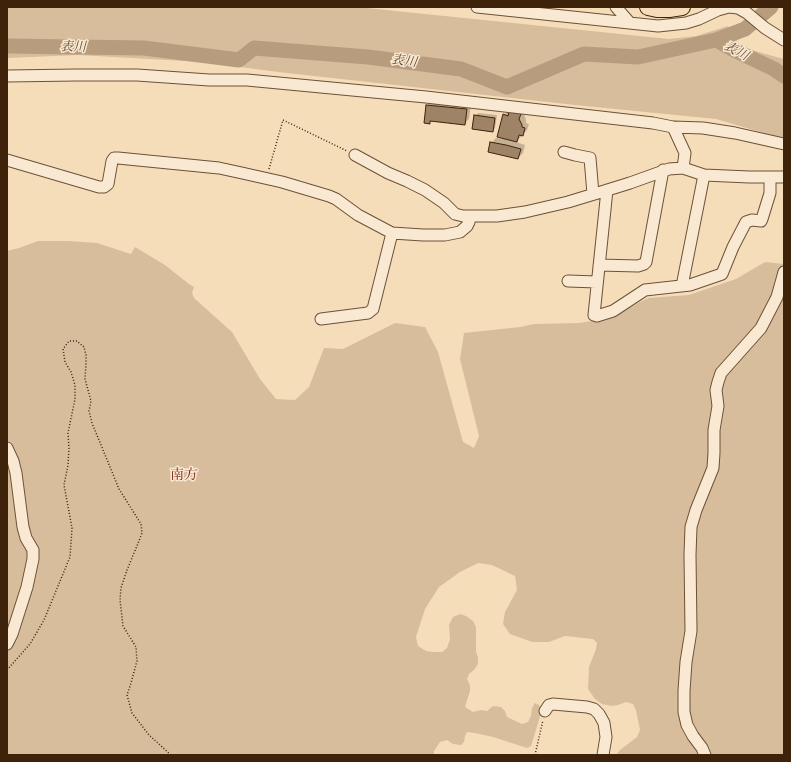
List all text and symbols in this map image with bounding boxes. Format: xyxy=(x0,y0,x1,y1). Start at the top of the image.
water label: 表川 xyxy=(721,38,751,64)
water label: 表川 xyxy=(60,39,86,55)
water label: 表川 xyxy=(390,51,418,71)
district label: 南方 xyxy=(170,467,198,483)

